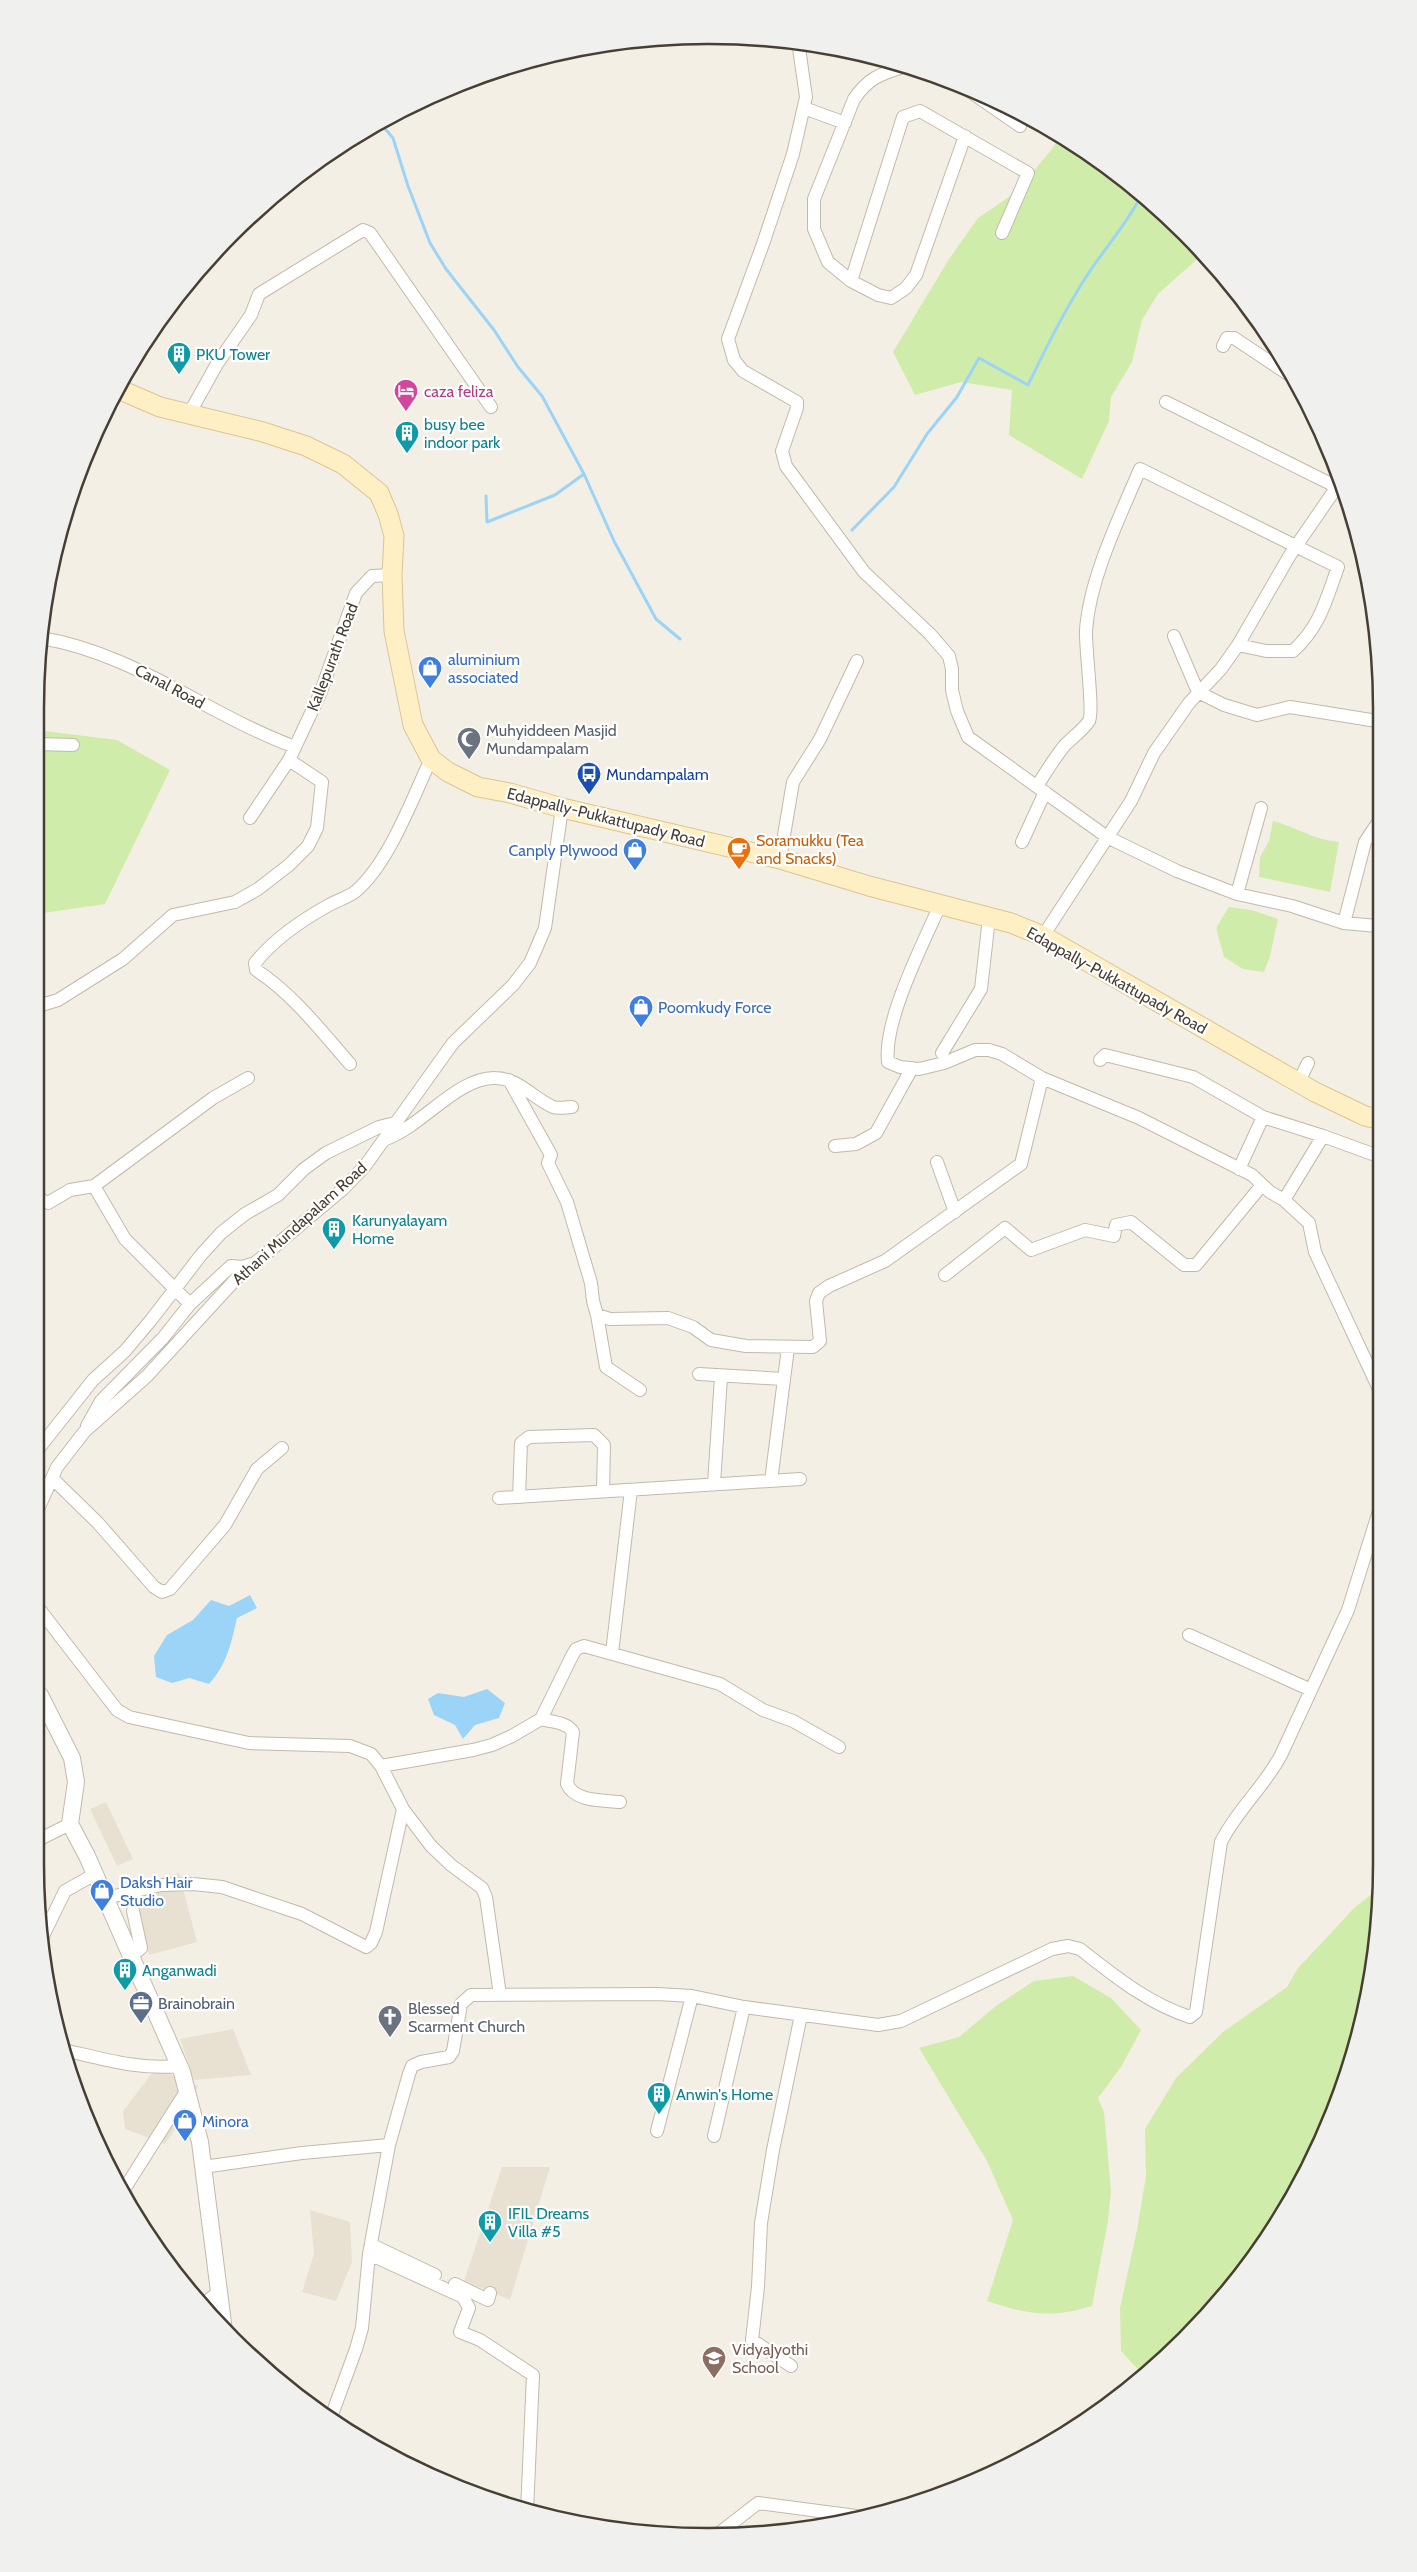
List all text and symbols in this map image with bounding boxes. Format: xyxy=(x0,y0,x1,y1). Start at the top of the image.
building icon: PKU Tower xyxy=(166,341,192,375)
place label: PKU Tower xyxy=(196,345,271,364)
hotel icon: caza feliza xyxy=(393,378,419,412)
place label: caza feliza xyxy=(424,382,494,401)
place label: busy bee indoor park xyxy=(424,415,501,452)
building icon: busy bee indoor park xyxy=(394,420,420,454)
street label: Kallepurath Road xyxy=(303,600,362,714)
place label: aluminium associated xyxy=(448,650,520,687)
shop icon: aluminium associated xyxy=(417,655,443,689)
street label: Canal Road xyxy=(132,660,208,713)
place label: Muhyiddeen Masjid Mundampalam xyxy=(486,721,617,758)
mosque icon: Muhyiddeen Masjid Mundampalam xyxy=(456,726,482,760)
bus stop icon: Mundampalam xyxy=(576,761,602,795)
place label: Mundampalam xyxy=(606,765,709,784)
street label: Edappally-Pukkattupady Road xyxy=(505,784,707,851)
place label: Soramukku (Tea and Snacks) xyxy=(756,831,864,868)
cafe icon: Soramukku (Tea and Snacks) xyxy=(726,836,752,870)
shop icon: Canply Plywood xyxy=(622,837,648,871)
place label: Canply Plywood xyxy=(508,841,618,860)
street label: Edappally-Pukkattupady Road xyxy=(1023,923,1210,1038)
shop icon: Poomkudy Force xyxy=(628,994,654,1028)
place label: Poomkudy Force xyxy=(658,998,771,1017)
street label: Athani Mundapalam Road xyxy=(228,1158,370,1289)
place label: Karunyalayam Home xyxy=(352,1211,447,1248)
building icon: Karunyalayam Home xyxy=(321,1216,347,1250)
place label: Daksh Hair Studio xyxy=(120,1873,193,1910)
shop icon: Daksh Hair Studio xyxy=(89,1878,115,1912)
building icon: Anganwadi xyxy=(112,1957,138,1991)
place label: Anganwadi xyxy=(142,1961,217,1980)
office icon: Brainobrain xyxy=(128,1990,154,2024)
place label: Brainobrain xyxy=(158,1994,235,2013)
place label: Blessed Scarment Church xyxy=(408,1999,525,2036)
church icon: Blessed Scarment Church xyxy=(377,2004,403,2038)
building icon: Anwin's Home xyxy=(646,2081,672,2115)
place label: Anwin's Home xyxy=(676,2085,773,2104)
shop icon: Minora xyxy=(172,2108,198,2142)
place label: Minora xyxy=(202,2112,249,2131)
place label: IFIL Dreams Villa #5 xyxy=(508,2204,589,2241)
building icon: IFIL Dreams Villa #5 xyxy=(477,2209,503,2243)
place label: VidyaJyothi School xyxy=(732,2340,808,2377)
school or university icon: VidyaJyothi School xyxy=(701,2345,727,2379)

